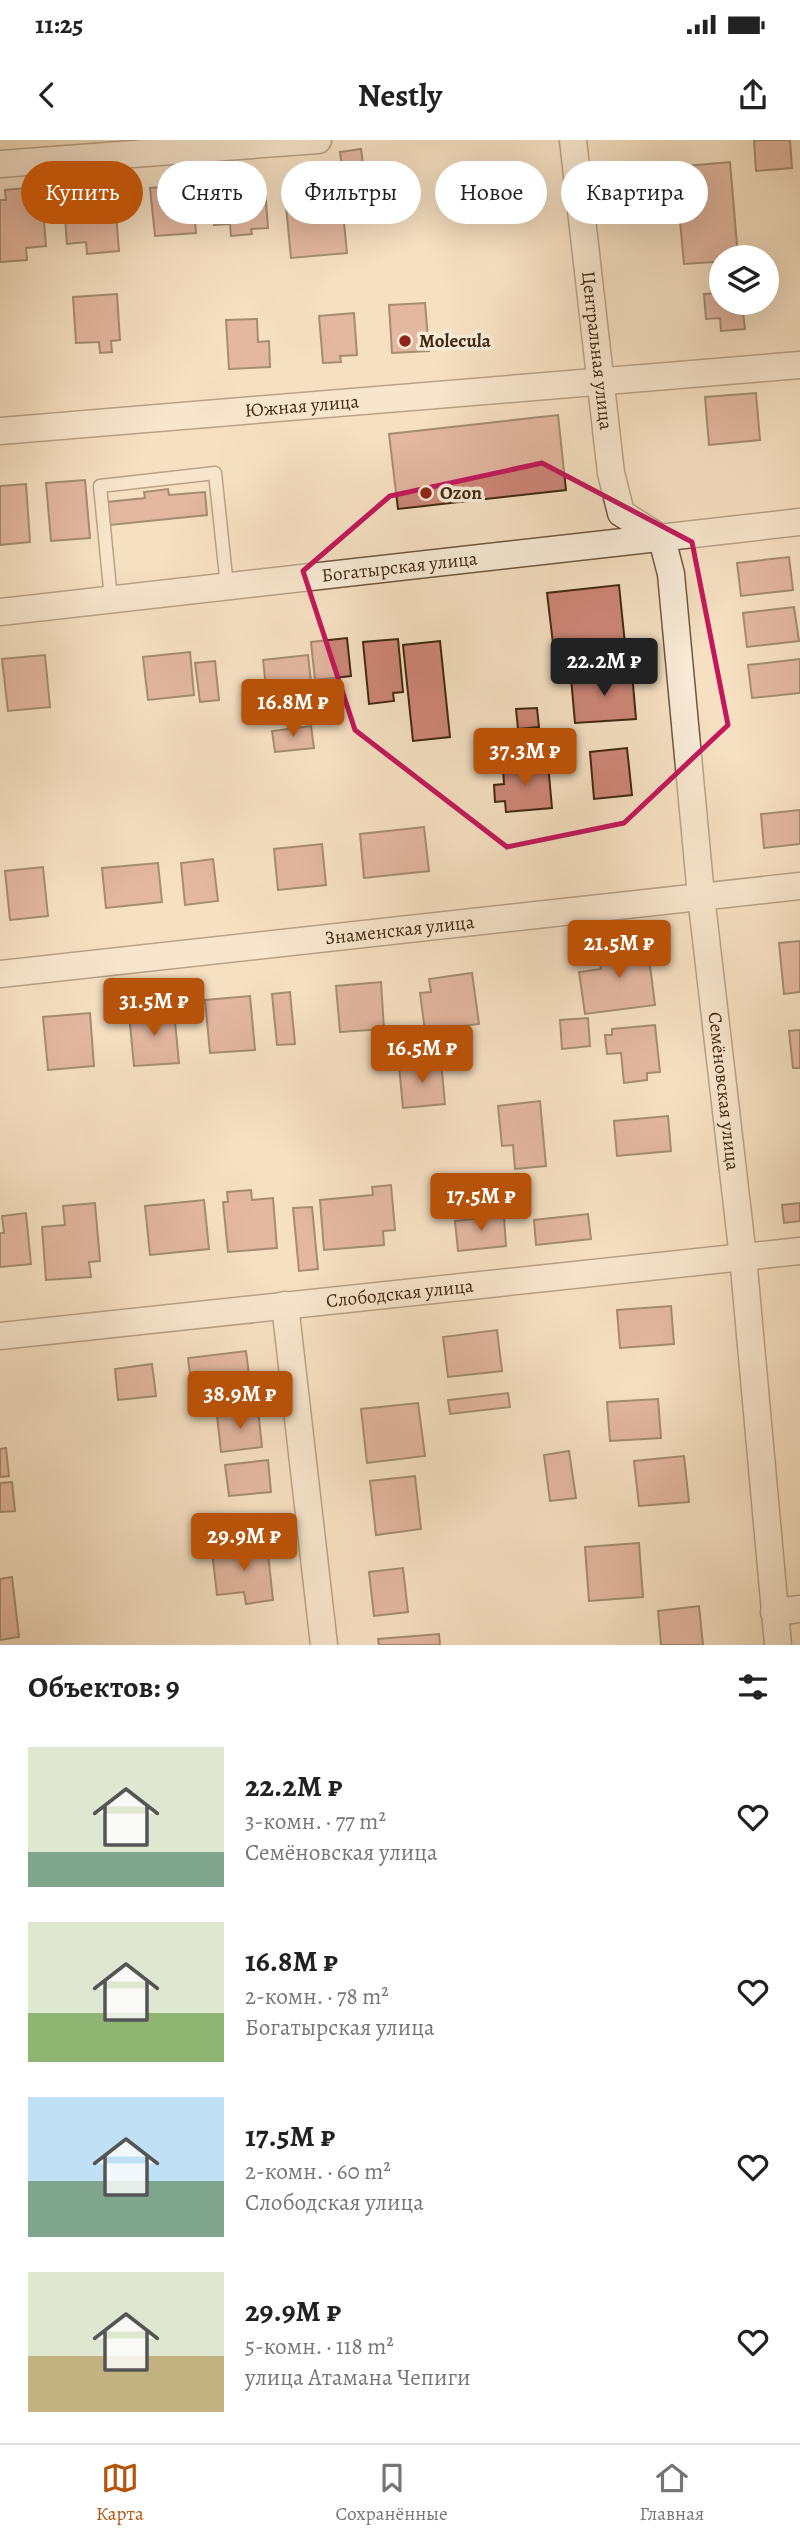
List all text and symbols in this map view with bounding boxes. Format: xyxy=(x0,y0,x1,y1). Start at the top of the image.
text: 11:25 xyxy=(35,7,83,42)
text: Nestly xyxy=(358,73,442,117)
icon: back xyxy=(28,76,66,114)
icon: share xyxy=(734,76,772,114)
chip: Купить xyxy=(21,161,143,224)
chip: Снять xyxy=(157,161,267,224)
chip: Фильтры xyxy=(281,161,421,224)
chip: Новое xyxy=(435,161,547,224)
chip: Квартира xyxy=(561,161,708,224)
map controls xyxy=(709,245,779,315)
button: layers xyxy=(709,245,779,315)
street label: Центральная улица xyxy=(575,270,619,432)
place label: Molecula xyxy=(419,328,492,354)
marker: Molecula xyxy=(397,333,413,349)
street label: Южная улица xyxy=(244,388,360,424)
place label: Ozon xyxy=(440,480,482,506)
marker: Ozon xyxy=(418,485,434,501)
street label: Богатырская улица xyxy=(320,545,479,589)
pin: 22.2M ₽ xyxy=(539,638,669,698)
text: 22.2M ₽ xyxy=(567,645,641,676)
pin: 16.8M ₽ xyxy=(228,680,358,739)
text: 16.8M ₽ xyxy=(257,686,329,717)
pin: 37.3M ₽ xyxy=(460,728,590,788)
text: 37.3M ₽ xyxy=(490,735,560,766)
street label: Знаменская улица xyxy=(324,909,476,951)
pin: 21.5M ₽ xyxy=(554,920,684,980)
text: 21.5M ₽ xyxy=(584,927,654,958)
pin: 31.5M ₽ xyxy=(89,978,219,1038)
text: 31.5M ₽ xyxy=(119,985,189,1016)
street label: Семёновская улица xyxy=(702,1011,746,1172)
pin: 16.5M ₽ xyxy=(357,1026,487,1085)
text: 16.5M ₽ xyxy=(387,1032,457,1063)
pin: 17.5M ₽ xyxy=(416,1174,546,1233)
text: 17.5M ₽ xyxy=(446,1180,516,1211)
street label: Слободская улица xyxy=(325,1273,475,1314)
pin: 38.9M ₽ xyxy=(175,1372,305,1431)
text: 38.9M ₽ xyxy=(204,1378,276,1409)
pin: 29.9M ₽ xyxy=(179,1514,309,1573)
text: 29.9M ₽ xyxy=(207,1520,281,1551)
text: Объектов: 9 xyxy=(28,1667,180,1707)
icon: filters xyxy=(734,1668,772,1706)
text: 22.2M ₽ xyxy=(245,1766,342,1806)
icon: home xyxy=(84,1775,168,1859)
icon: heart xyxy=(734,1798,772,1836)
text: 3-комн. · 77 m² xyxy=(245,1806,386,1837)
text: Семёновская улица xyxy=(245,1837,438,1868)
text: 16.8M ₽ xyxy=(245,1941,338,1981)
icon: home xyxy=(84,1950,168,2034)
icon: heart xyxy=(734,1973,772,2011)
text: 2-комн. · 78 m² xyxy=(245,1981,389,2012)
text: Богатырская улица xyxy=(245,2012,435,2043)
text: 17.5M ₽ xyxy=(245,2116,335,2156)
icon: home xyxy=(84,2125,168,2209)
icon: heart xyxy=(734,2148,772,2186)
text: 2-комн. · 60 m² xyxy=(245,2156,391,2187)
text: Слободская улица xyxy=(245,2187,424,2218)
text: 29.9M ₽ xyxy=(245,2291,341,2331)
icon: home xyxy=(84,2300,168,2384)
icon: heart xyxy=(734,2323,772,2361)
text: 5-комн. · 118 m² xyxy=(245,2331,394,2362)
text: улица Атамана Чепиги xyxy=(245,2362,470,2393)
tab: Карта xyxy=(96,2459,144,2527)
tab: Сохранённые xyxy=(336,2459,448,2527)
tab: Главная xyxy=(639,2459,704,2527)

